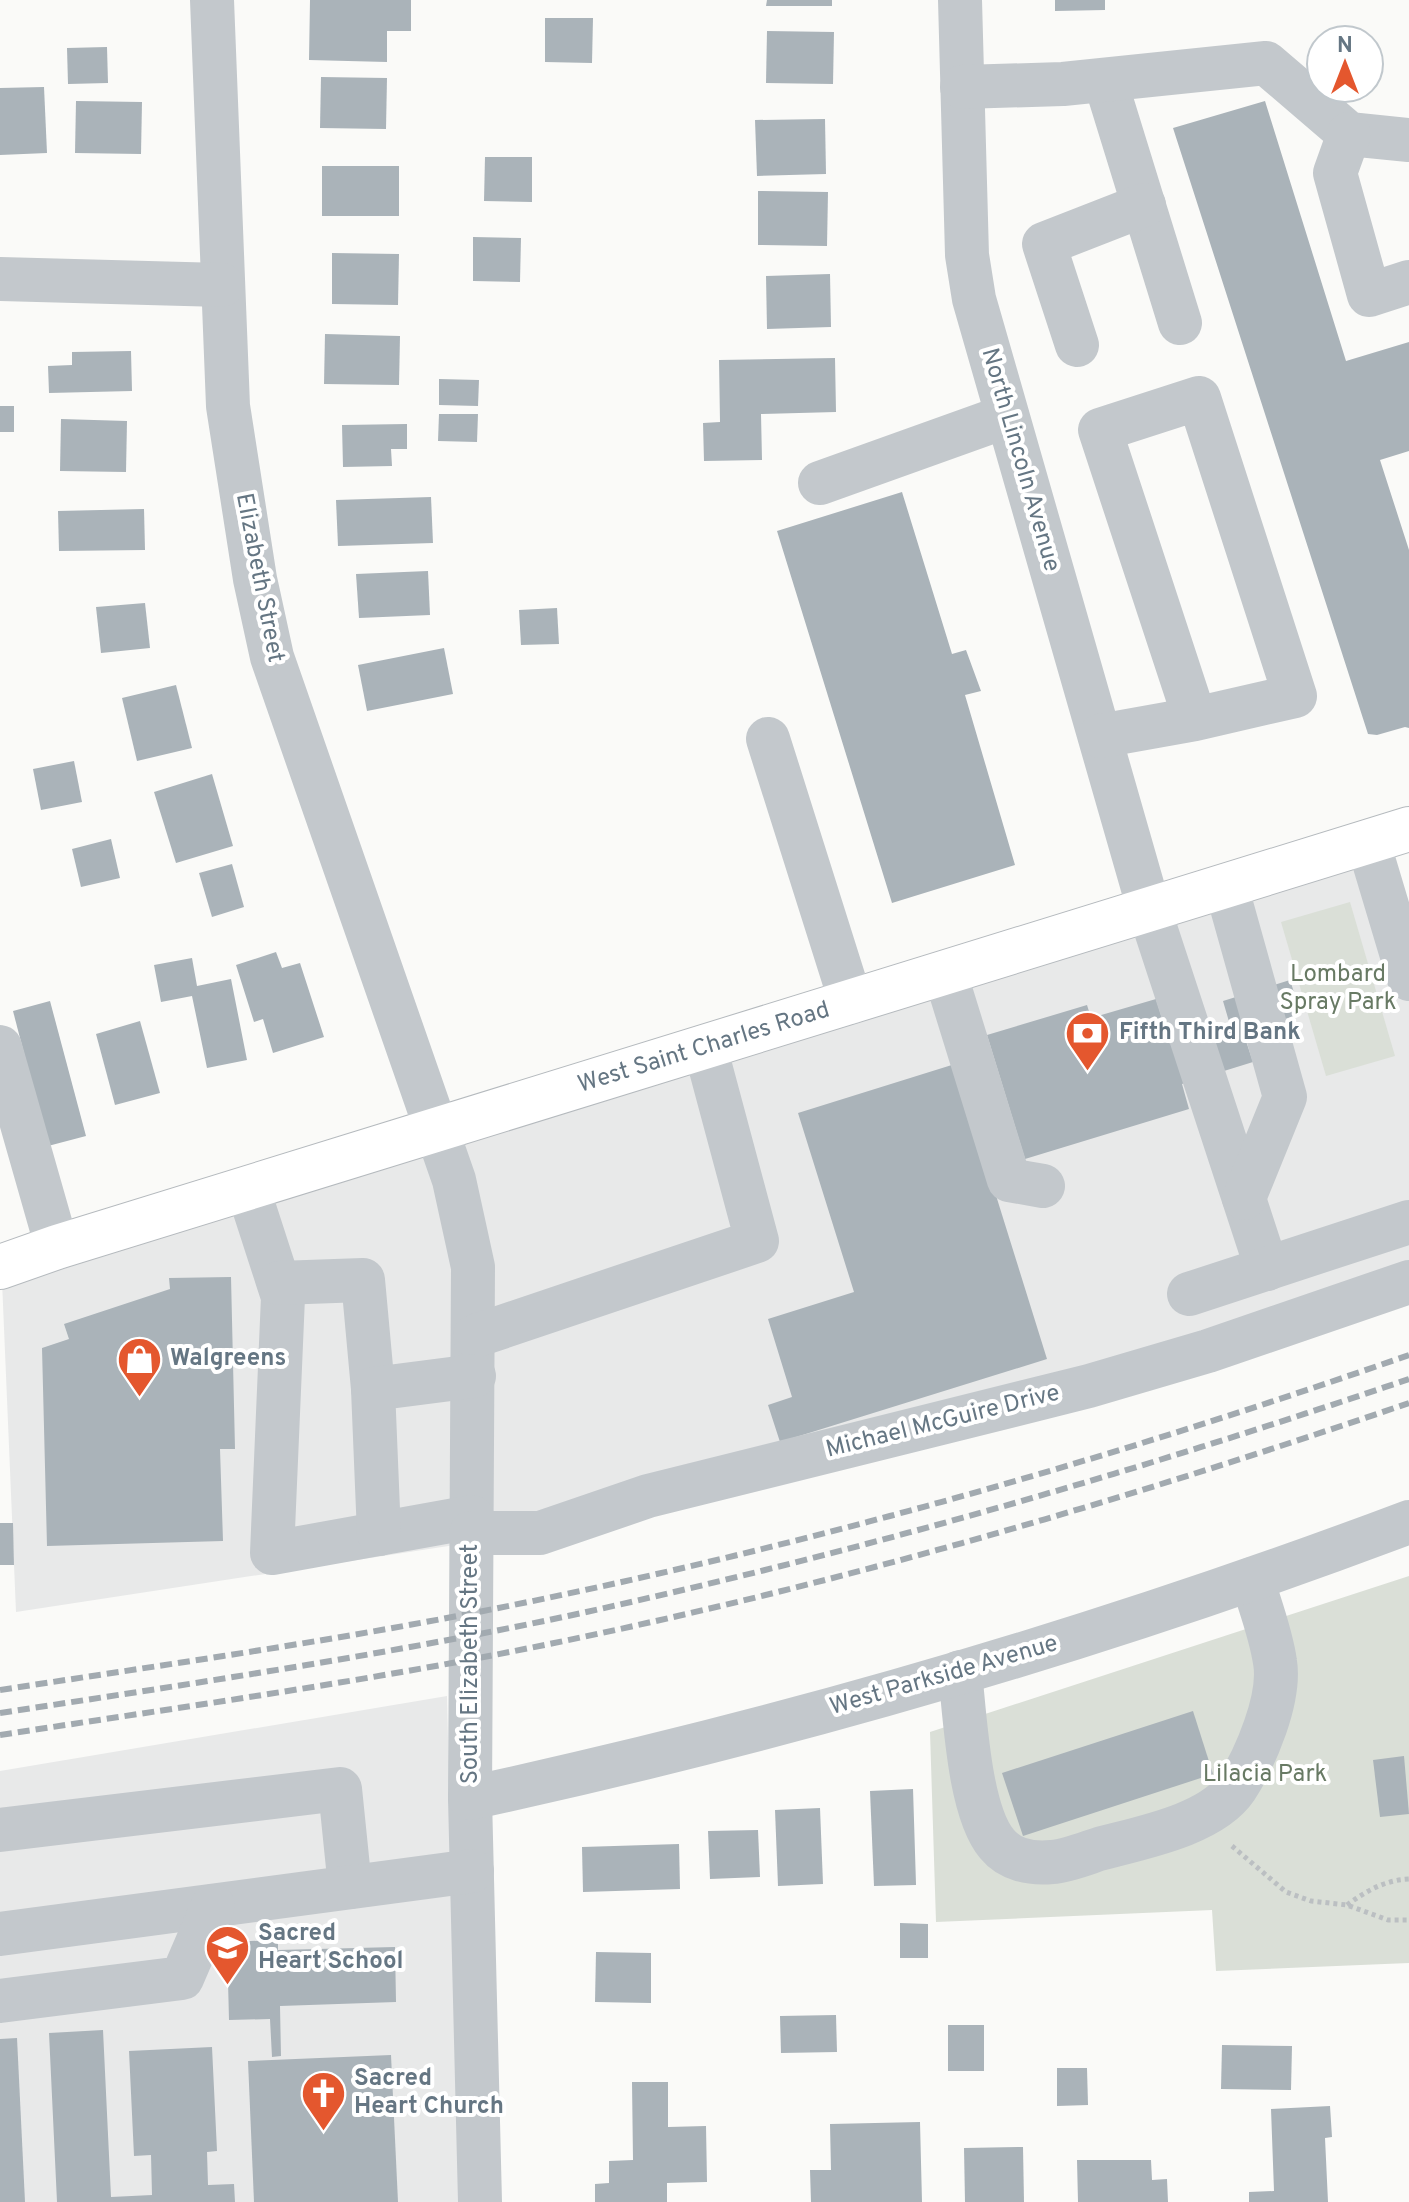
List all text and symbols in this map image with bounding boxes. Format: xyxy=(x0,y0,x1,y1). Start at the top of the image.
north arrow xyxy=(1305,24,1385,104)
text: N xyxy=(1337,33,1353,60)
street label: North Lincoln Avenue xyxy=(974,345,1066,575)
street label: Elizabeth Street xyxy=(228,491,290,665)
park label: Lombard Spray Park xyxy=(1279,960,1397,1018)
street label: West Saint Charles Road xyxy=(574,995,834,1101)
bank icon: Fifth Third Bank xyxy=(1064,1009,1112,1072)
place label: Fifth Third Bank xyxy=(1119,1018,1301,1048)
shop icon: Walgreens xyxy=(115,1335,163,1398)
place label: Walgreens xyxy=(170,1344,286,1374)
street label: Michael McGuire Drive xyxy=(823,1378,1063,1466)
street label: South Elizabeth Street xyxy=(456,1544,486,1784)
street label: West Parkside Avenue xyxy=(827,1629,1061,1723)
park label: Lilacia Park xyxy=(1203,1760,1327,1790)
place label: Sacred Heart School xyxy=(258,1919,404,1977)
school or university icon: Sacred Heart School xyxy=(203,1924,251,1987)
place label: Sacred Heart Church xyxy=(354,2064,504,2122)
church icon: Sacred Heart Church xyxy=(299,2069,347,2132)

